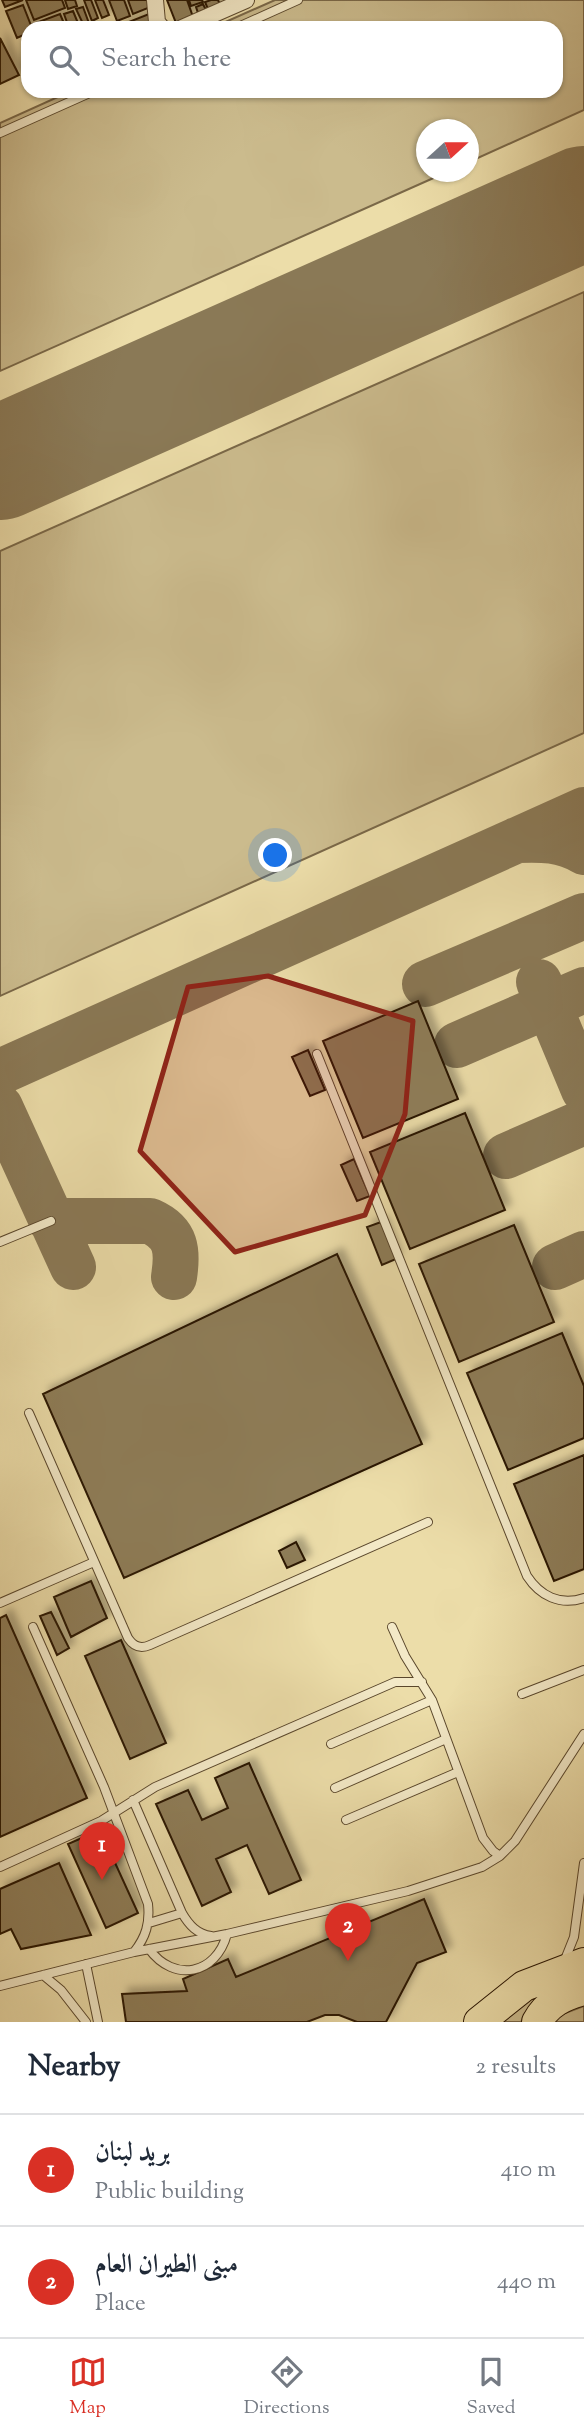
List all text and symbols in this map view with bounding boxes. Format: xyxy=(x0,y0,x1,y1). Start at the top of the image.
search box xyxy=(21,21,563,98)
icon: search xyxy=(45,41,83,79)
text: Search here xyxy=(101,41,231,78)
north arrow xyxy=(416,119,479,182)
your location xyxy=(258,838,292,872)
pin: 1 xyxy=(79,1822,125,1880)
pin: 2 xyxy=(325,1903,371,1961)
text: Nearby xyxy=(28,2046,120,2089)
text: 2 results xyxy=(476,2051,556,2084)
text: بريد لبنان xyxy=(95,2135,170,2172)
text: 1 xyxy=(47,2154,55,2187)
text: 410 m xyxy=(501,2154,556,2187)
text: Public building xyxy=(95,2176,244,2209)
text: مبنى الطيران العام xyxy=(95,2247,238,2284)
text: 2 xyxy=(46,2266,56,2299)
text: 440 m xyxy=(497,2266,556,2299)
text: Place xyxy=(95,2288,146,2321)
tab: Map xyxy=(69,2353,107,2422)
tab: Directions xyxy=(244,2353,329,2422)
tab: Saved xyxy=(467,2353,515,2422)

